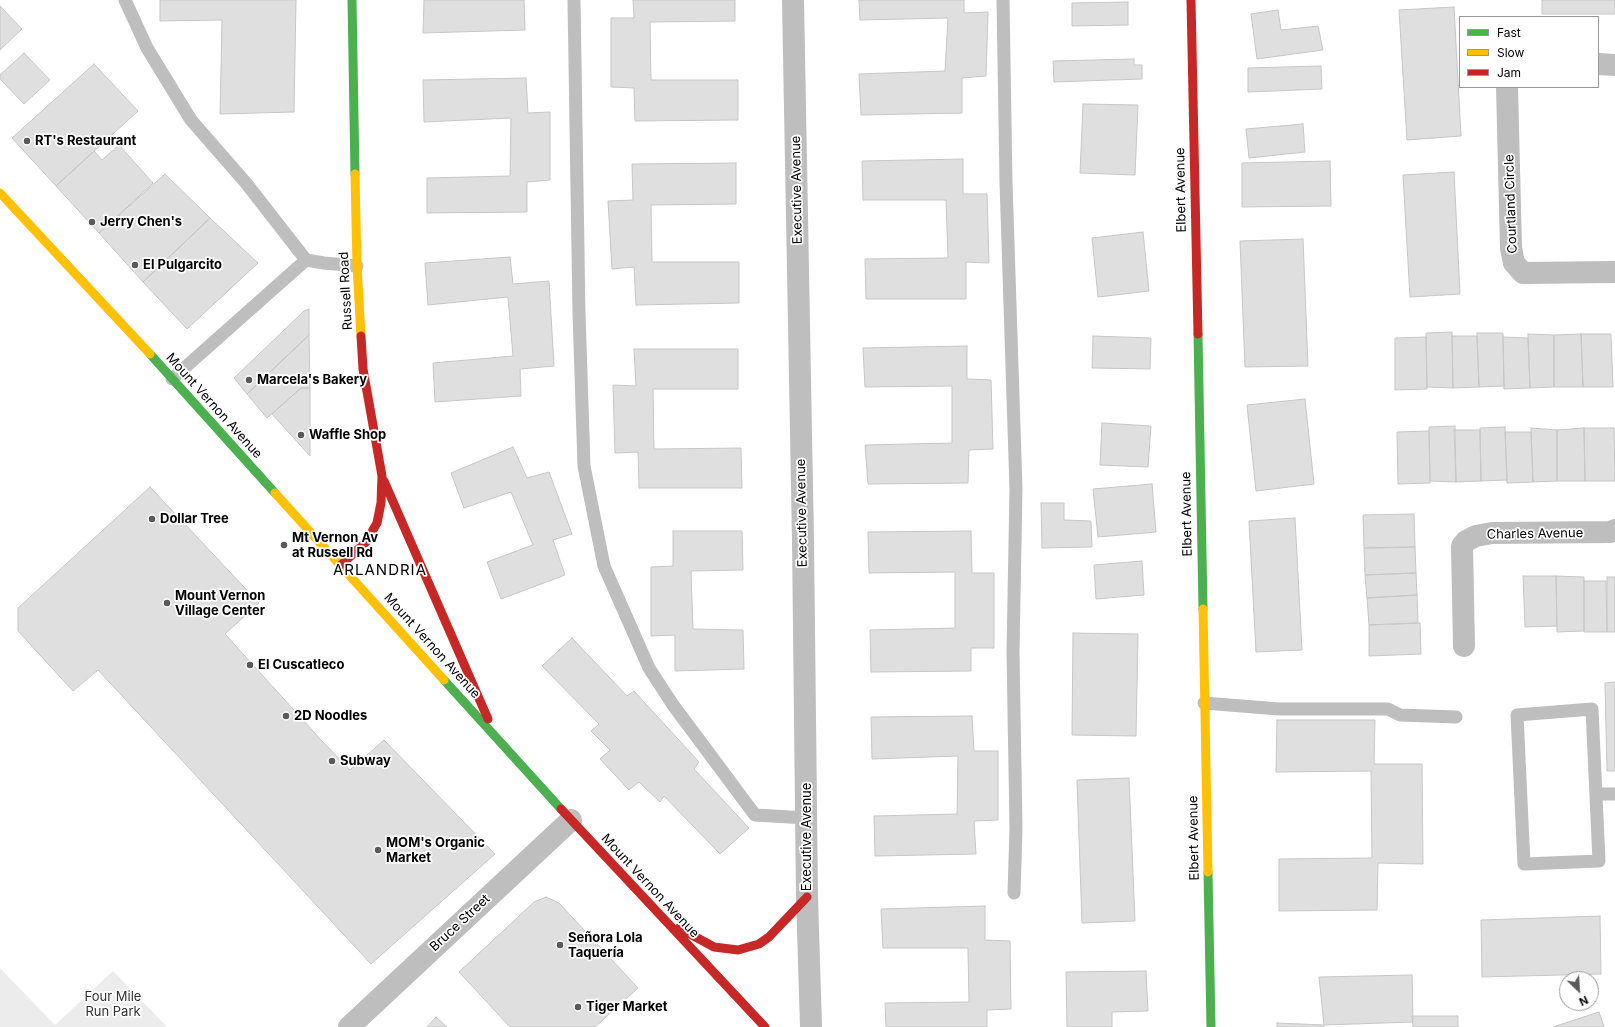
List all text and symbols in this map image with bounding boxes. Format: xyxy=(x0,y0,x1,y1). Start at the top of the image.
legend xyxy=(1459,16,1599,88)
text: Fast xyxy=(1497,25,1521,40)
text: Slow xyxy=(1497,45,1524,60)
text: Jam xyxy=(1497,65,1521,80)
place label: RT's Restaurant xyxy=(35,133,136,149)
marker: RT's Restaurant xyxy=(22,136,32,146)
street label: Executive Avenue xyxy=(788,136,806,244)
street label: Elbert Avenue xyxy=(1172,147,1190,233)
street label: Courtland Circle xyxy=(1501,154,1521,254)
place label: Jerry Chen's xyxy=(100,214,182,230)
marker: Jerry Chen's xyxy=(87,217,97,227)
street label: Russell Road xyxy=(336,251,356,331)
place label: El Pulgarcito xyxy=(143,257,222,273)
marker: El Pulgarcito xyxy=(130,260,140,270)
street label: Mount Vernon Avenue xyxy=(163,350,265,462)
place label: Marcela's Bakery xyxy=(257,372,367,388)
marker: Marcela's Bakery xyxy=(244,375,254,385)
place label: Waffle Shop xyxy=(309,427,386,443)
marker: Waffle Shop xyxy=(296,430,306,440)
street label: Executive Avenue xyxy=(793,459,811,567)
street label: Elbert Avenue xyxy=(1178,471,1196,557)
place label: Dollar Tree xyxy=(160,511,229,527)
marker: Dollar Tree xyxy=(147,514,157,524)
street label: Charles Avenue xyxy=(1487,525,1583,543)
place label: Mt Vernon Av at Russell Rd xyxy=(292,530,378,561)
marker: Mt Vernon Av at Russell Rd xyxy=(279,540,289,550)
district label: ARLANDRIA xyxy=(333,561,427,579)
place label: Mount Vernon Village Center xyxy=(175,588,265,619)
street label: Mount Vernon Avenue xyxy=(381,590,483,702)
marker: Mount Vernon Village Center xyxy=(162,598,172,608)
place label: El Cuscatleco xyxy=(258,657,344,673)
marker: El Cuscatleco xyxy=(245,660,255,670)
place label: 2D Noodles xyxy=(294,708,367,724)
marker: 2D Noodles xyxy=(281,711,291,721)
place label: Subway xyxy=(340,753,391,769)
marker: Subway xyxy=(327,756,337,766)
street label: Executive Avenue xyxy=(799,783,815,891)
street label: Elbert Avenue xyxy=(1185,795,1203,881)
street label: Mount Vernon Avenue xyxy=(598,831,702,941)
place label: MOM's Organic Market xyxy=(386,835,485,866)
marker: MOM's Organic Market xyxy=(373,845,383,855)
street label: Bruce Street xyxy=(427,891,493,955)
place label: Señora Lola Taquería xyxy=(568,930,642,961)
marker: Señora Lola Taquería xyxy=(555,940,565,950)
north arrow xyxy=(1559,971,1599,1011)
park label: Four Mile Run Park xyxy=(85,989,141,1020)
text: N xyxy=(1577,993,1590,1009)
place label: Tiger Market xyxy=(586,999,667,1015)
marker: Tiger Market xyxy=(573,1002,583,1012)

